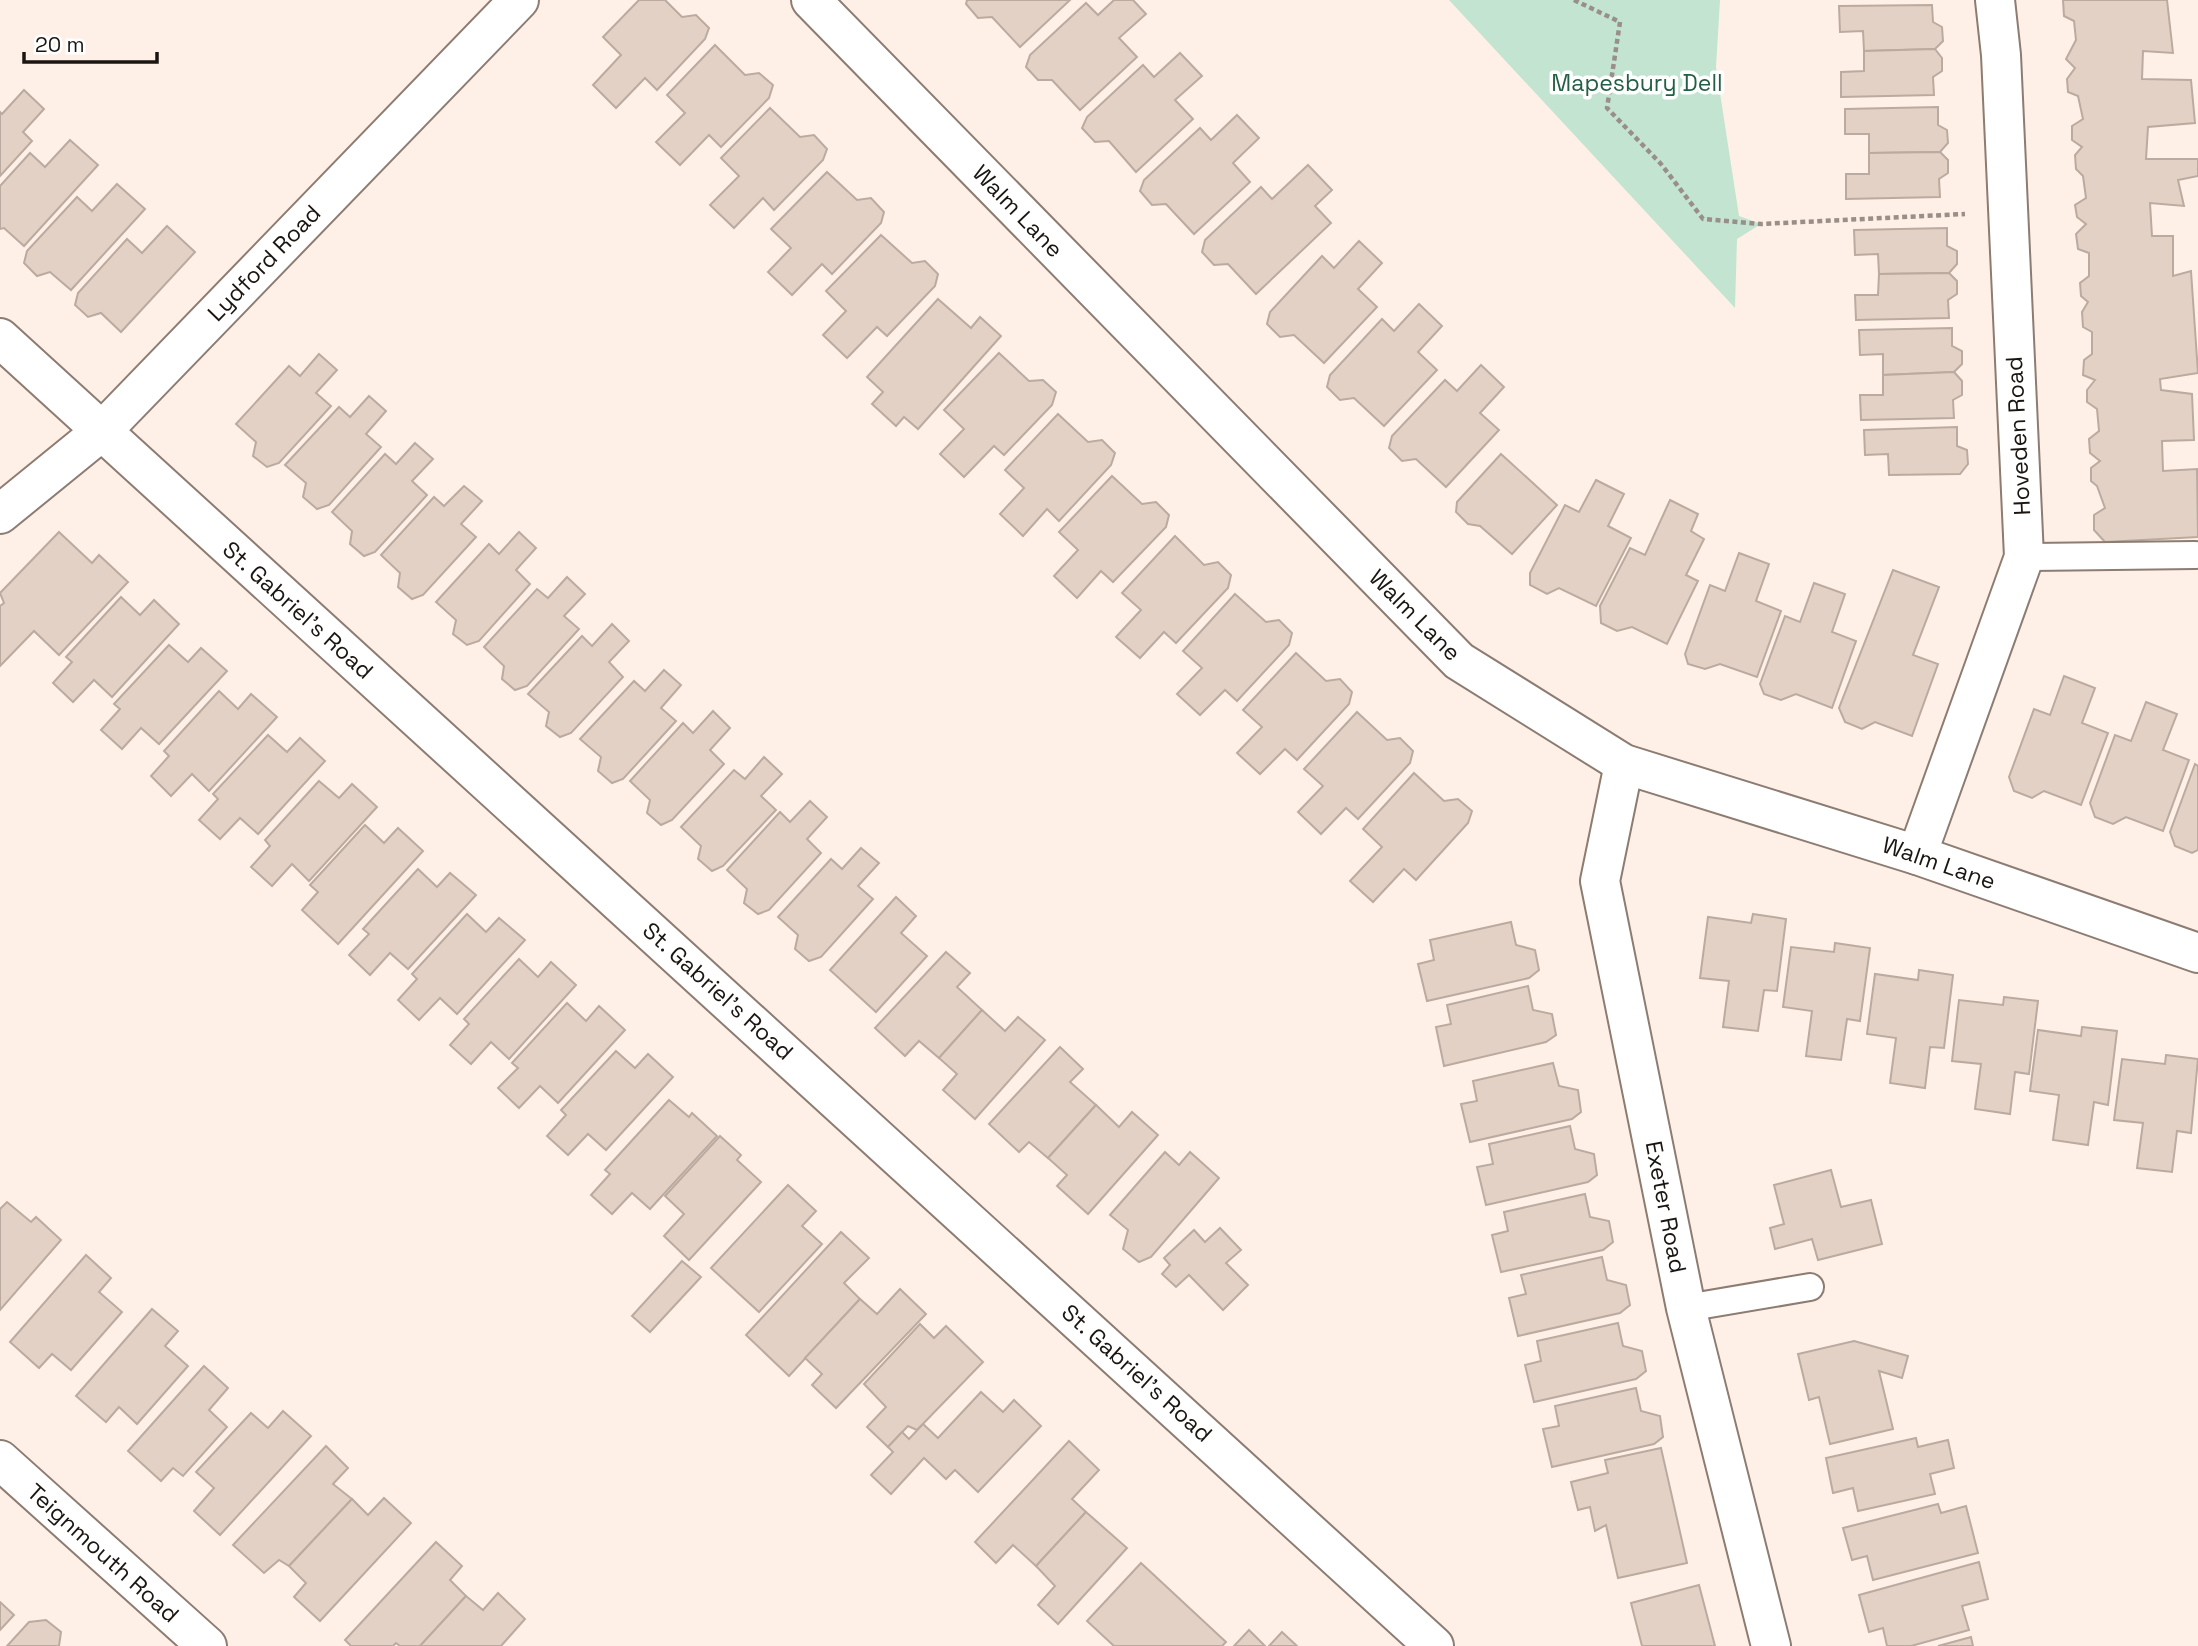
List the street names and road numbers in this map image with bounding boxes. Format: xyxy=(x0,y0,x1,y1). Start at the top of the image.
street label: Walm Lane xyxy=(966,158,1070,264)
street label: Lydford Road xyxy=(201,198,327,328)
street label: Hoveden Road xyxy=(1999,356,2037,516)
street label: St. Gabriel's Road xyxy=(216,534,380,686)
street label: Walm Lane xyxy=(1363,563,1467,667)
street label: Walm Lane xyxy=(1878,830,2000,896)
street label: St. Gabriel's Road xyxy=(636,915,800,1067)
street label: Exeter Road xyxy=(1639,1138,1693,1276)
street label: St. Gabriel's Road xyxy=(1055,1297,1219,1449)
street label: Teignmouth Road xyxy=(21,1477,185,1629)

